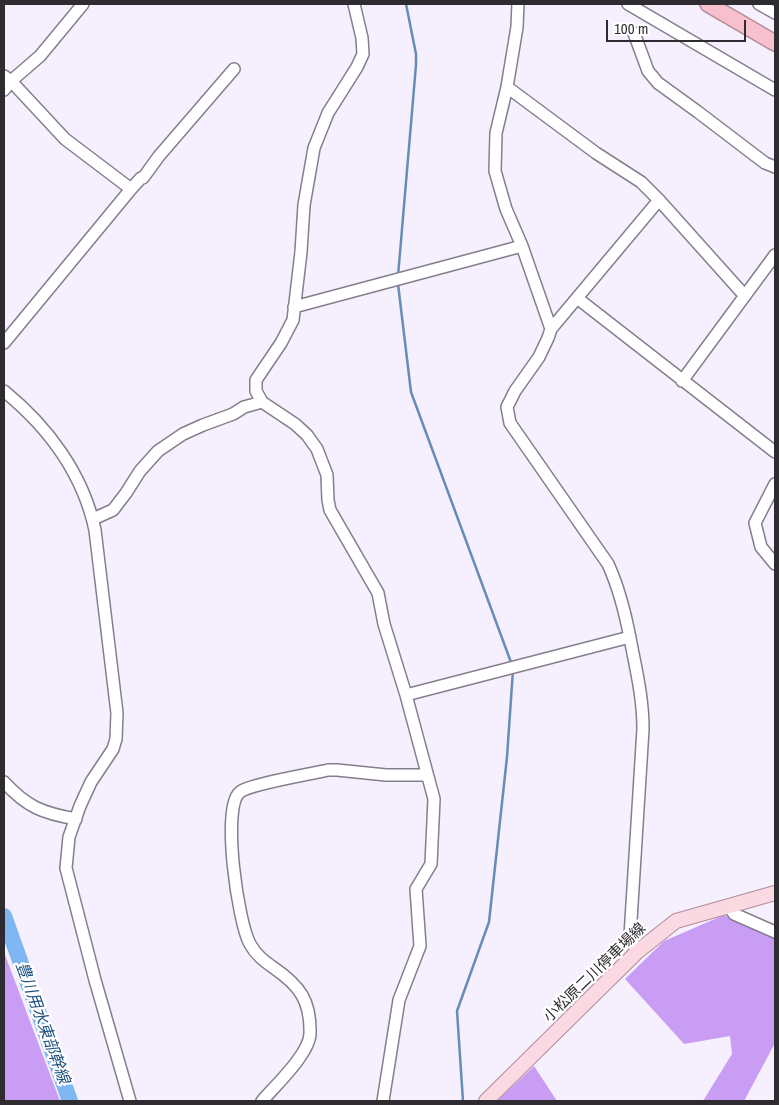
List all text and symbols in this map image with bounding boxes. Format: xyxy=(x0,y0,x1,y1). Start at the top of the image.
scale bar xyxy=(609,10,749,42)
text: 100 m xyxy=(614,18,648,39)
street label: 小松原二川停車場線 xyxy=(540,920,650,1026)
water label: 豊川用水東部幹線 xyxy=(11,960,73,1086)

